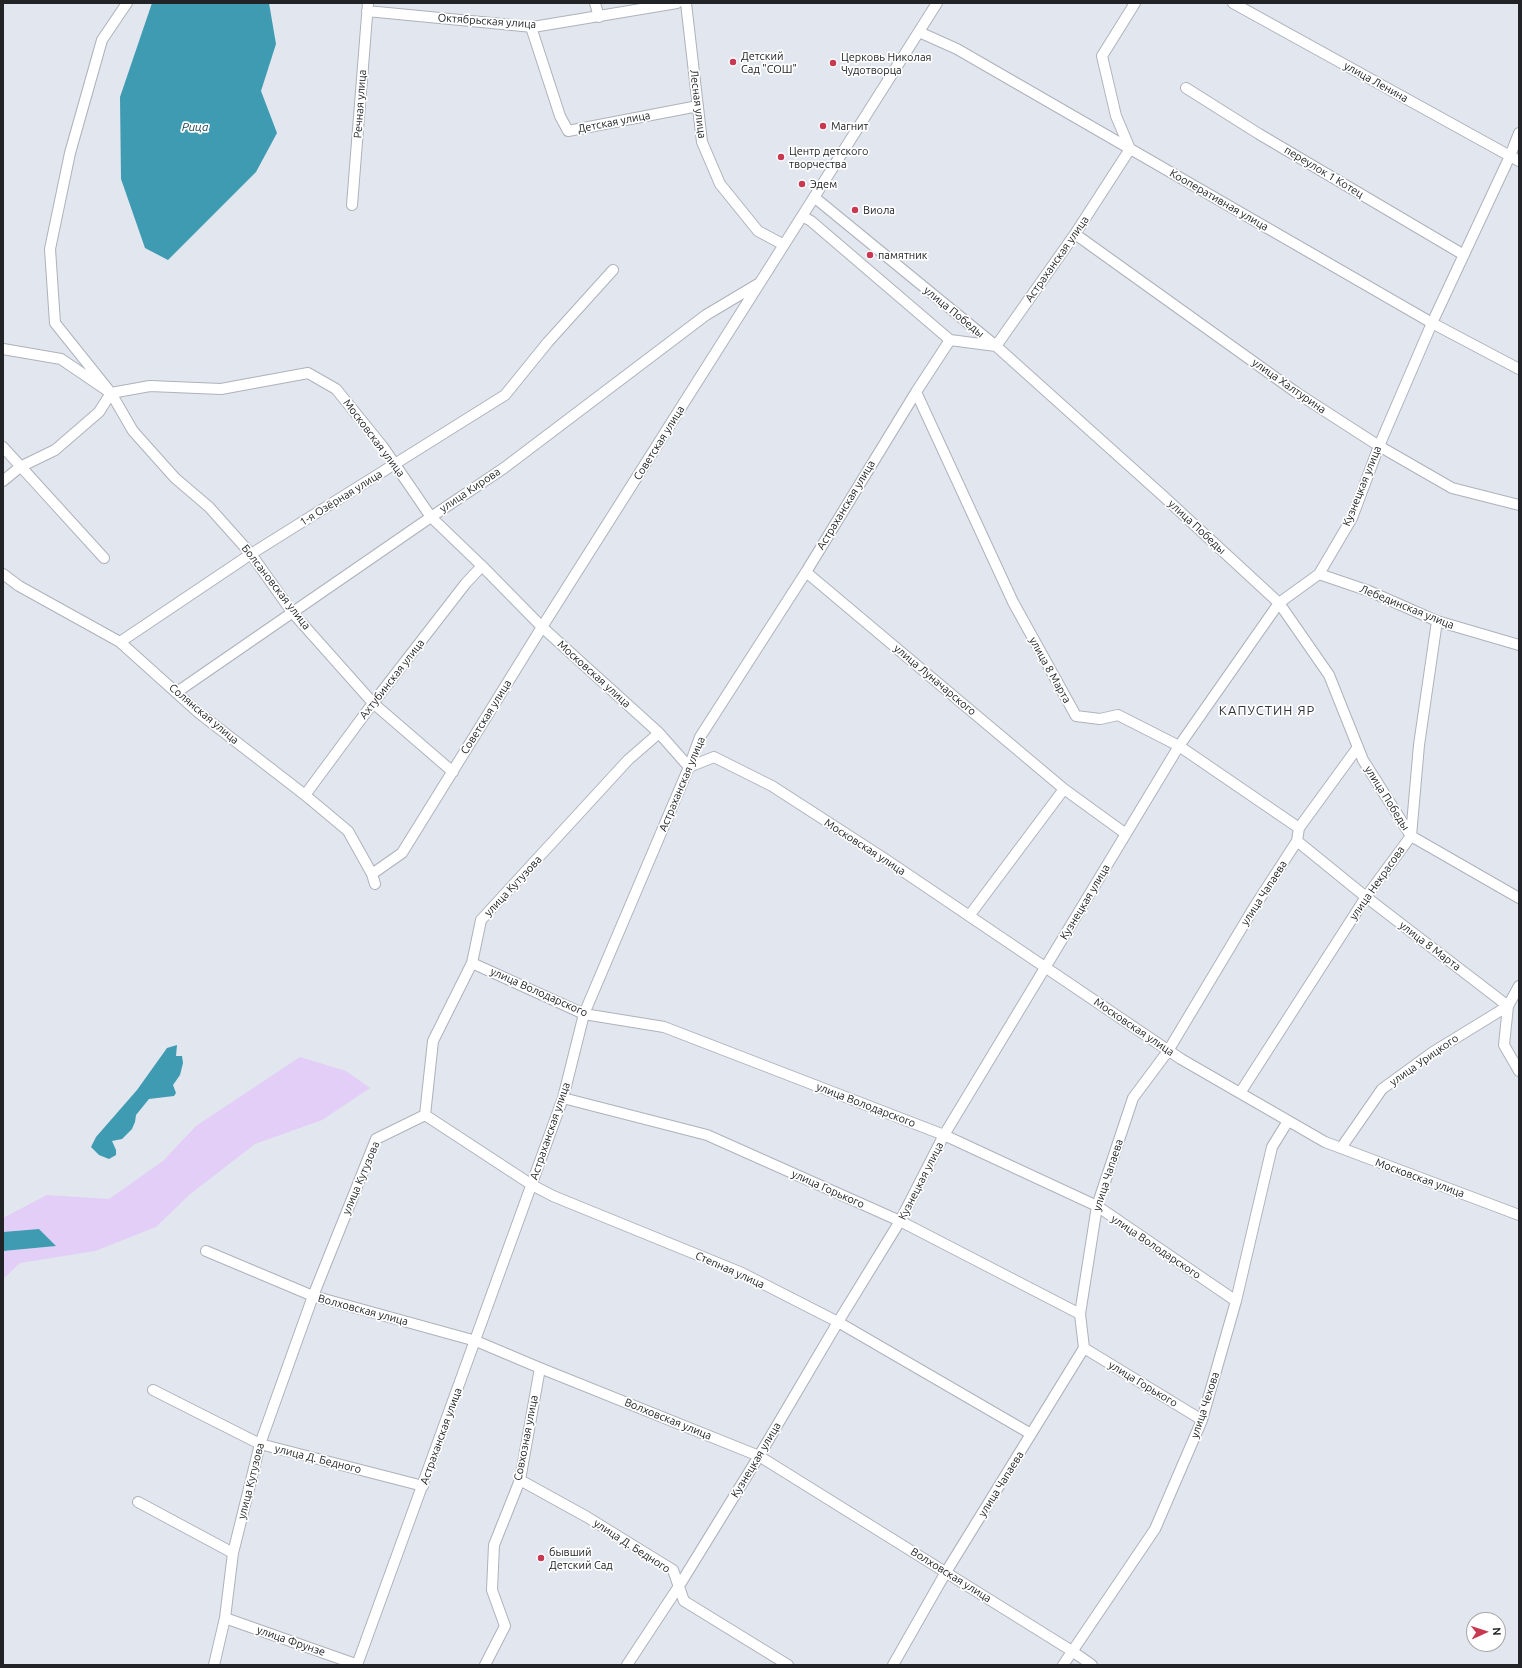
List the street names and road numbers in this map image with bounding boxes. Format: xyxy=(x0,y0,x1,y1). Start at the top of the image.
street label: Октябрьская улица xyxy=(437,11,537,31)
street label: улица Ленина xyxy=(1342,59,1410,105)
street label: Речная улица xyxy=(351,69,369,139)
street label: Лесная улица xyxy=(687,69,709,139)
street label: Детская улица xyxy=(577,109,651,135)
street label: переулок 1 Котец xyxy=(1282,143,1366,201)
street label: Кооперативная улица xyxy=(1167,166,1271,234)
street label: Астраханская улица xyxy=(1022,213,1092,305)
street label: улица Победы xyxy=(921,284,987,340)
street label: улица Халтурина xyxy=(1250,356,1328,416)
street label: Московская улица xyxy=(340,396,408,480)
street label: Советская улица xyxy=(631,403,687,483)
street label: Кузнецкая улица xyxy=(1340,444,1384,528)
street label: Астраханская улица xyxy=(814,458,878,552)
street label: улица Кирова xyxy=(437,465,503,515)
street label: 1-я Озёрная улица xyxy=(297,467,385,529)
street label: улица Победы xyxy=(1166,497,1228,557)
street label: Болсановская улица xyxy=(239,542,313,632)
street label: Лебединская улица xyxy=(1358,582,1456,632)
street label: улица 8 Марта xyxy=(1026,635,1074,705)
street label: Ахтубинская улица xyxy=(357,636,427,722)
street label: Московская улица xyxy=(555,638,633,710)
street label: улица Луначарского xyxy=(891,642,979,718)
street label: Советская улица xyxy=(458,677,514,757)
street label: Солянская улица xyxy=(166,681,242,747)
street label: Астраханская улица xyxy=(656,734,708,834)
street label: улица Победы xyxy=(1362,763,1412,833)
street label: Московская улица xyxy=(822,816,908,878)
street label: улица Некрасова xyxy=(1347,843,1407,923)
street label: улица Кутузова xyxy=(481,853,545,919)
street label: улица Чапаева xyxy=(1238,858,1290,928)
street label: Кузнецкая улица xyxy=(1057,862,1113,942)
street label: улица 8 Марта xyxy=(1397,919,1463,973)
street label: улица Володарского xyxy=(488,965,590,1019)
street label: Московская улица xyxy=(1091,995,1177,1059)
street label: улица Урицкого xyxy=(1387,1031,1461,1089)
street label: улица Володарского xyxy=(814,1080,918,1130)
street label: Астраханская улица xyxy=(527,1081,573,1181)
street label: улица Чапаева xyxy=(1090,1137,1126,1213)
street label: улица Кутузова xyxy=(340,1139,382,1217)
street label: Кузнецкая улица xyxy=(896,1140,946,1222)
street label: Московская улица xyxy=(1374,1156,1466,1200)
street label: улица Горького xyxy=(790,1167,866,1211)
street label: улица Володарского xyxy=(1109,1212,1203,1282)
street label: Степная улица xyxy=(693,1249,767,1291)
street label: Волховская улица xyxy=(316,1292,410,1328)
street label: улица Горького xyxy=(1106,1358,1180,1410)
street label: улица Чехова xyxy=(1188,1370,1222,1440)
street label: Астраханская улица xyxy=(417,1386,465,1486)
street label: Совхозная улица xyxy=(511,1394,541,1482)
street label: Волховская улица xyxy=(623,1396,713,1442)
street label: Кузнецкая улица xyxy=(728,1420,784,1500)
street label: улица Кутузова xyxy=(235,1441,267,1521)
street label: улица Д. Бедного xyxy=(273,1442,363,1476)
street label: улица Чапаева xyxy=(976,1449,1026,1519)
street label: улица Д. Бедного xyxy=(591,1516,673,1576)
street label: Волховская улица xyxy=(908,1545,994,1605)
street label: улица Фрунзе xyxy=(255,1623,327,1659)

